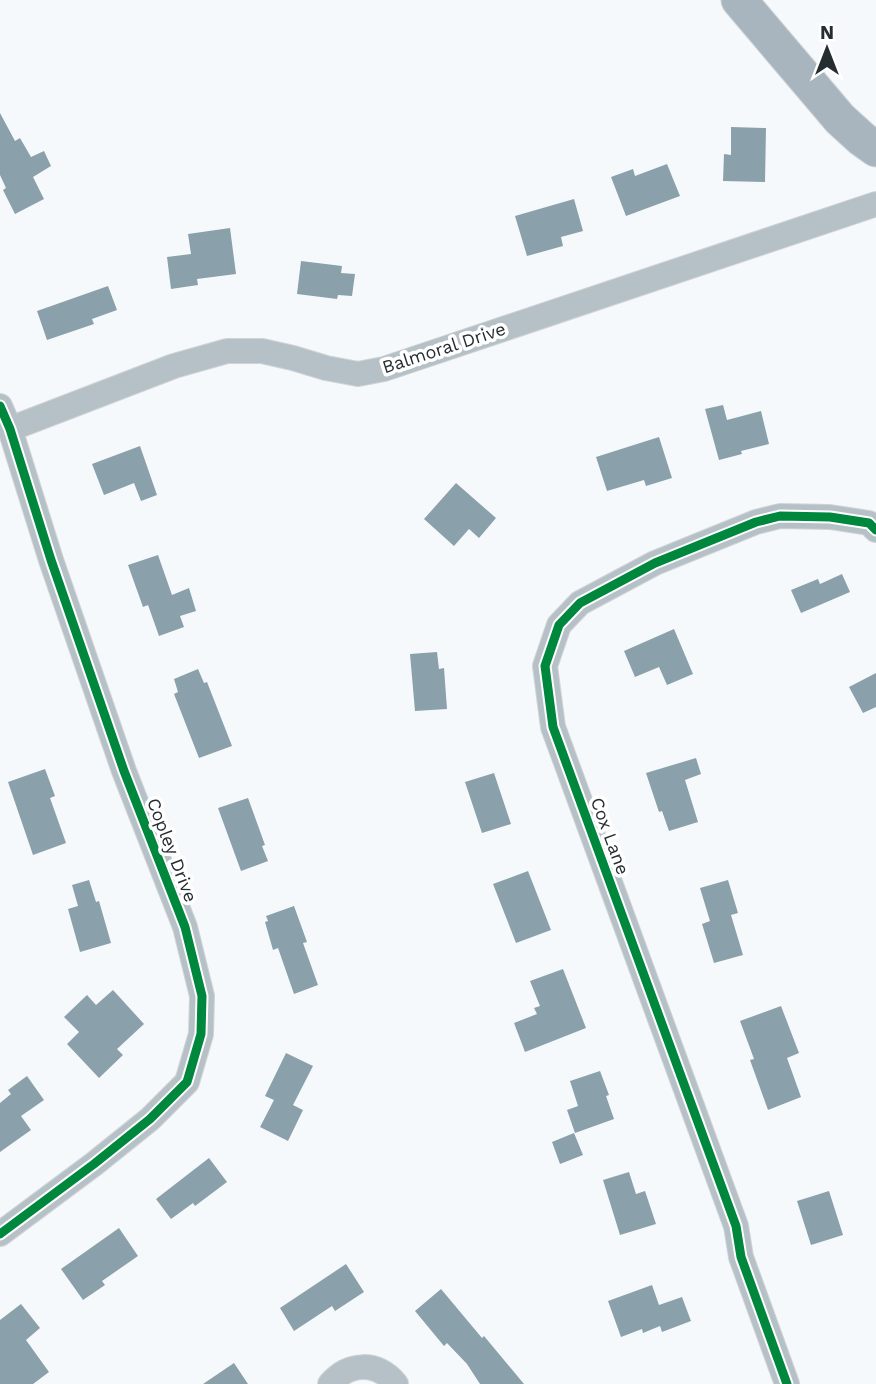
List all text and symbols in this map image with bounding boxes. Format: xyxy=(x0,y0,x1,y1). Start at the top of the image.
north arrow xyxy=(792,14,862,84)
text: N xyxy=(820,21,834,44)
street label: Balmoral Drive xyxy=(380,318,508,377)
street label: Cox Lane xyxy=(587,794,634,877)
street label: Copley Drive xyxy=(143,795,202,905)

